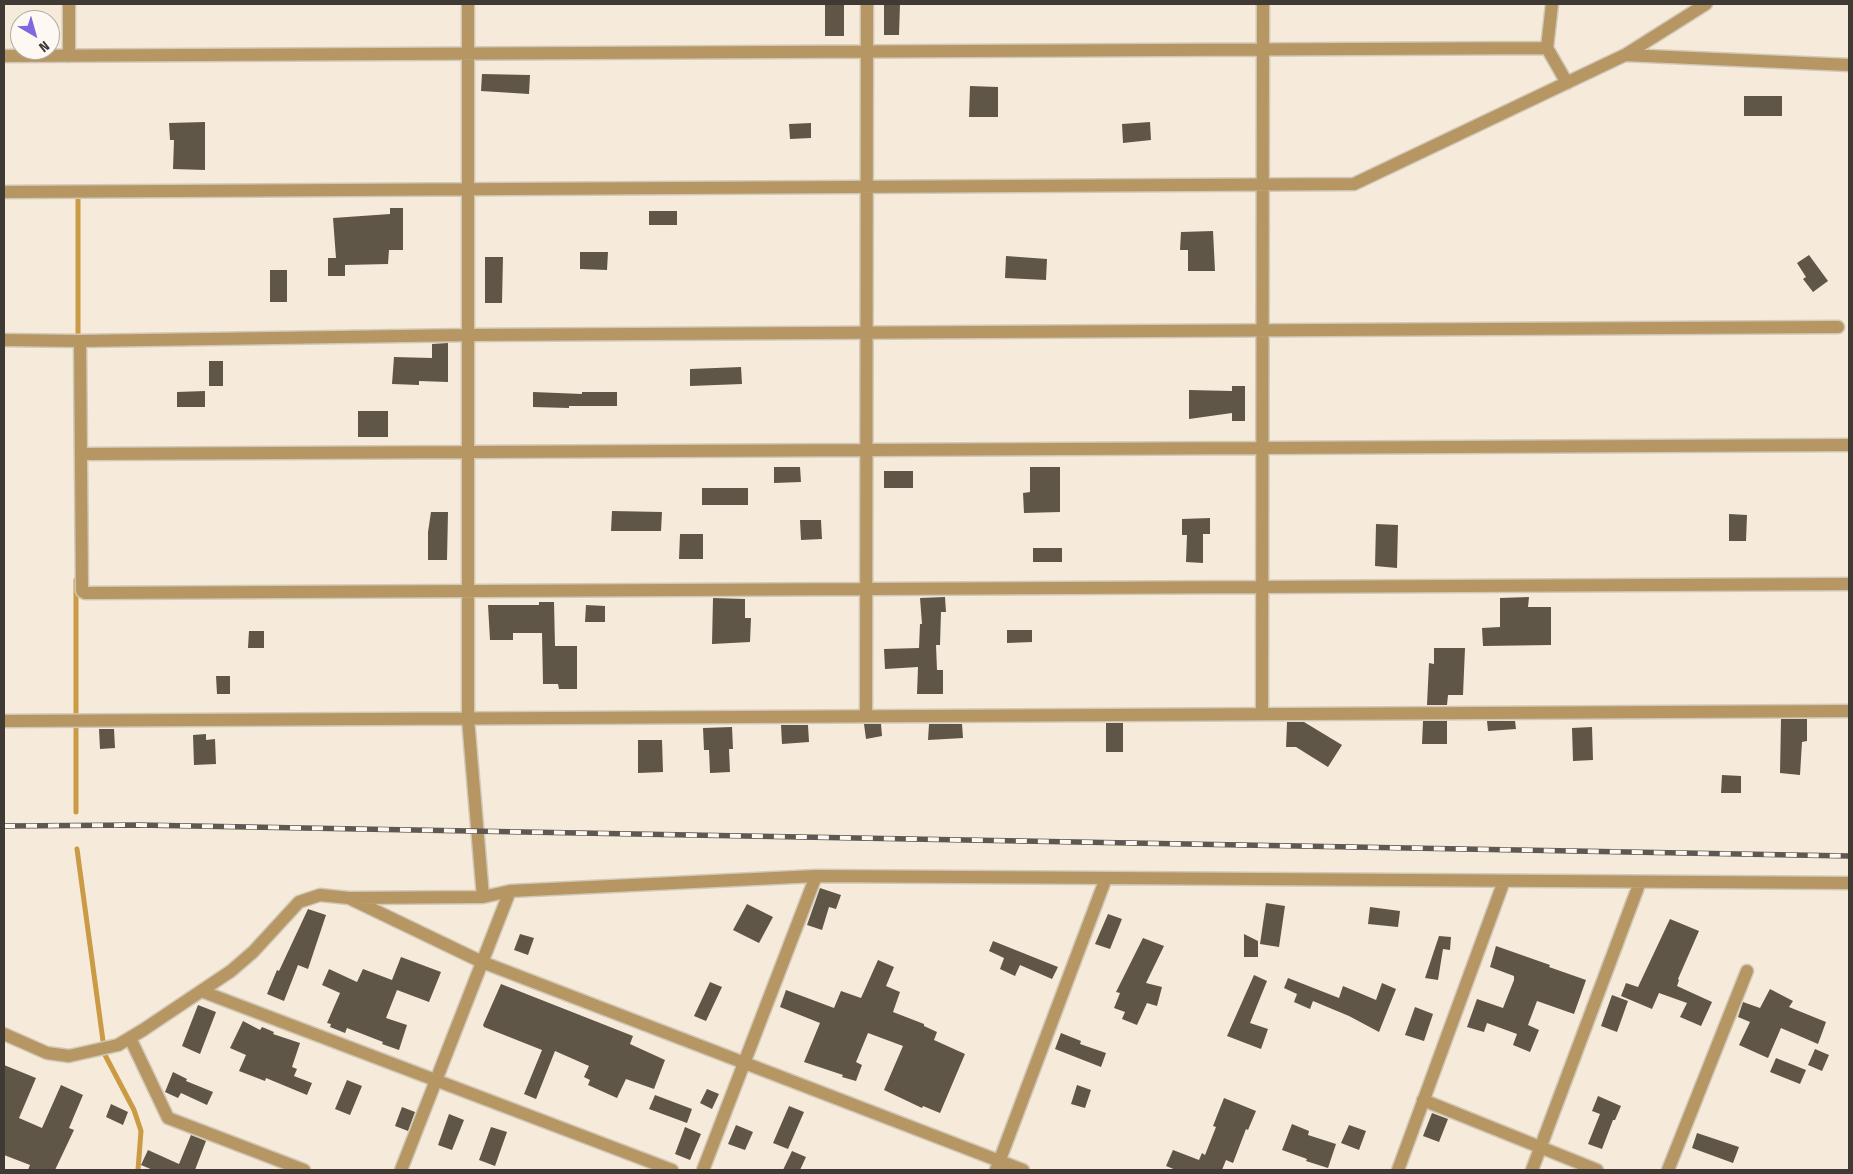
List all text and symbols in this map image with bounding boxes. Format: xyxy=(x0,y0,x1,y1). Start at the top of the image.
north arrow xyxy=(10,10,60,60)
text: N xyxy=(35,37,52,56)

